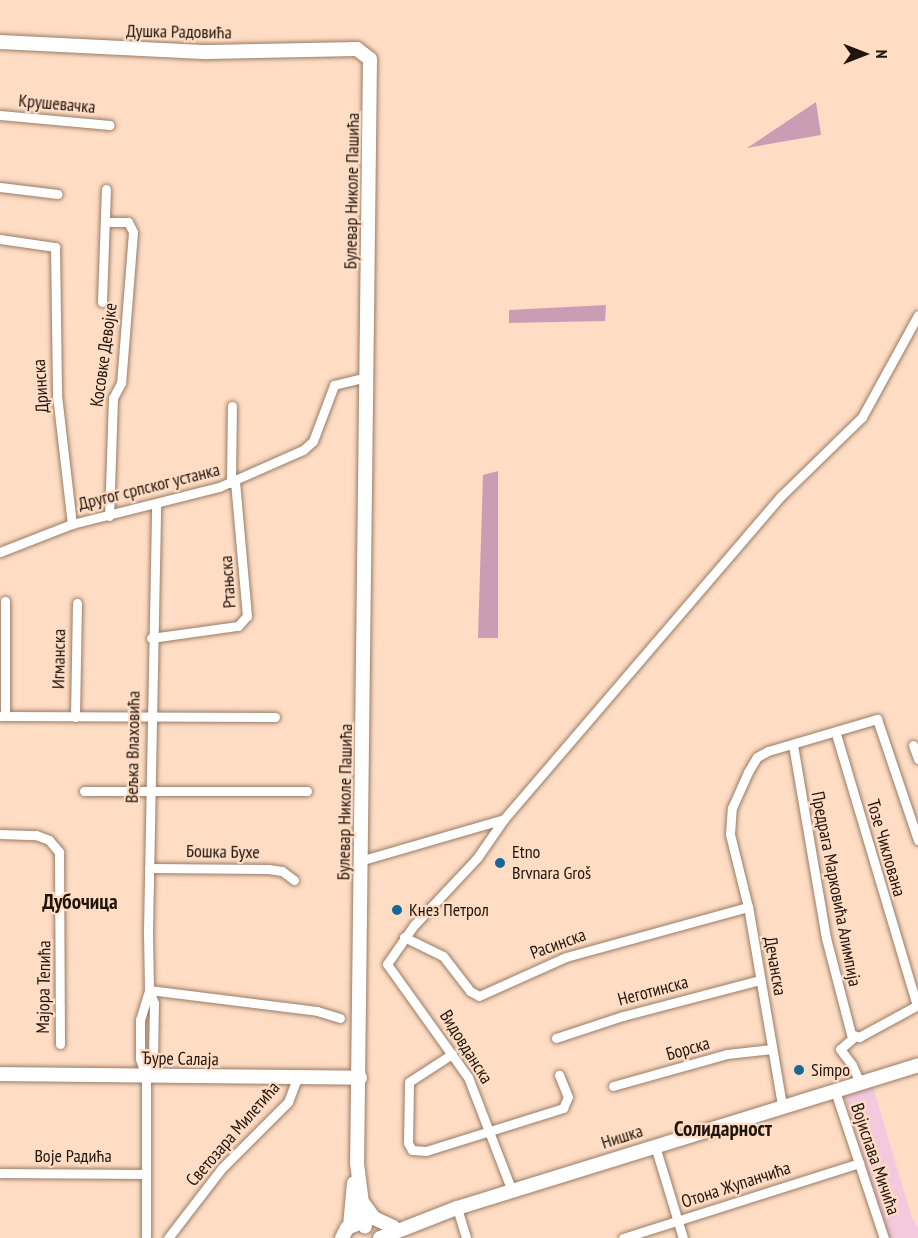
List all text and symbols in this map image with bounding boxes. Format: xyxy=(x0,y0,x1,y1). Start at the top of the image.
street label: Душка Радовића xyxy=(126,20,232,44)
north arrow xyxy=(834,24,894,84)
text: N xyxy=(872,50,892,58)
street label: Крушевачка xyxy=(18,90,96,118)
street label: Булевар Николе Пашића xyxy=(340,113,364,269)
street label: Косовке Девојке xyxy=(86,301,122,409)
street label: Дринска xyxy=(28,358,54,414)
street label: Другог српског устанка xyxy=(75,459,223,515)
street label: Ртањска xyxy=(215,555,241,609)
street label: Игманска xyxy=(48,629,70,689)
street label: Вељка Влаховића xyxy=(121,691,145,803)
street label: Булевар Николе Пашића xyxy=(333,724,357,880)
street label: Предрага Марковића Алимпија xyxy=(806,789,866,989)
street label: Тозе Чиклована xyxy=(862,797,910,899)
street label: Бошка Бухе xyxy=(186,841,260,863)
place label: Etno Brvnara Groš xyxy=(512,842,591,884)
marker: Etno Brvnara Groš xyxy=(493,856,507,870)
district label: Дубочица xyxy=(42,889,118,915)
place label: Кнез Петрол xyxy=(409,899,489,921)
marker: Кнез Петрол xyxy=(390,903,404,917)
street label: Расинска xyxy=(527,924,589,964)
street label: Дечанска xyxy=(759,935,791,997)
street label: Мајора Тепића xyxy=(32,940,56,1034)
street label: Неготинска xyxy=(616,971,690,1011)
street label: Видовданска xyxy=(435,1006,497,1088)
street label: Борска xyxy=(664,1033,712,1065)
street label: Ђуре Салаја xyxy=(141,1048,219,1070)
place label: Simpo xyxy=(811,1059,850,1081)
marker: Simpo xyxy=(792,1063,806,1077)
street label: Светозара Милетића xyxy=(182,1077,284,1191)
street label: Војислава Мичића xyxy=(846,1100,904,1218)
district label: Солидарност xyxy=(674,1116,772,1142)
street label: Нишка xyxy=(598,1120,646,1154)
street label: Воје Радића xyxy=(34,1145,112,1167)
street label: Отона Жупанчића xyxy=(679,1157,793,1213)

